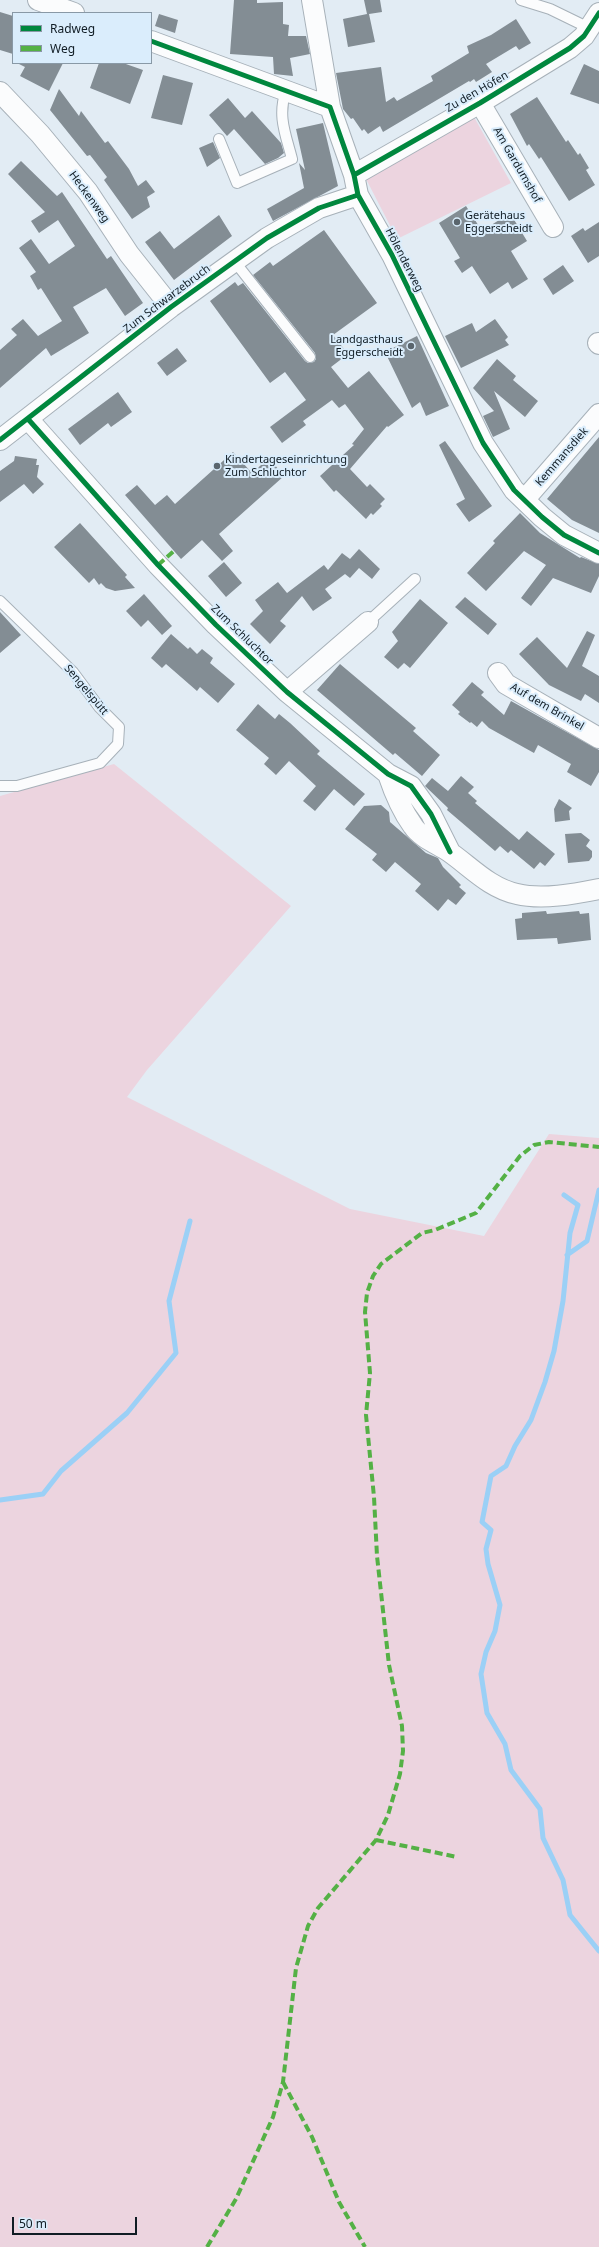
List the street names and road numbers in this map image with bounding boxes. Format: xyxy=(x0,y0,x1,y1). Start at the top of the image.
street label: Zu den Höfen xyxy=(443,69,511,115)
street label: Am Gardumshof xyxy=(490,125,544,205)
street label: Heckenweg xyxy=(66,169,112,225)
street label: Hölenderweg xyxy=(382,226,426,294)
street label: Zum Schwarzebruch xyxy=(121,262,213,336)
street label: Kemmansdiek xyxy=(533,425,591,489)
street label: Zum Schluchtor xyxy=(208,602,276,668)
street label: Sengelspütt xyxy=(61,662,111,718)
street label: Auf dem Brinkel xyxy=(508,681,586,733)

